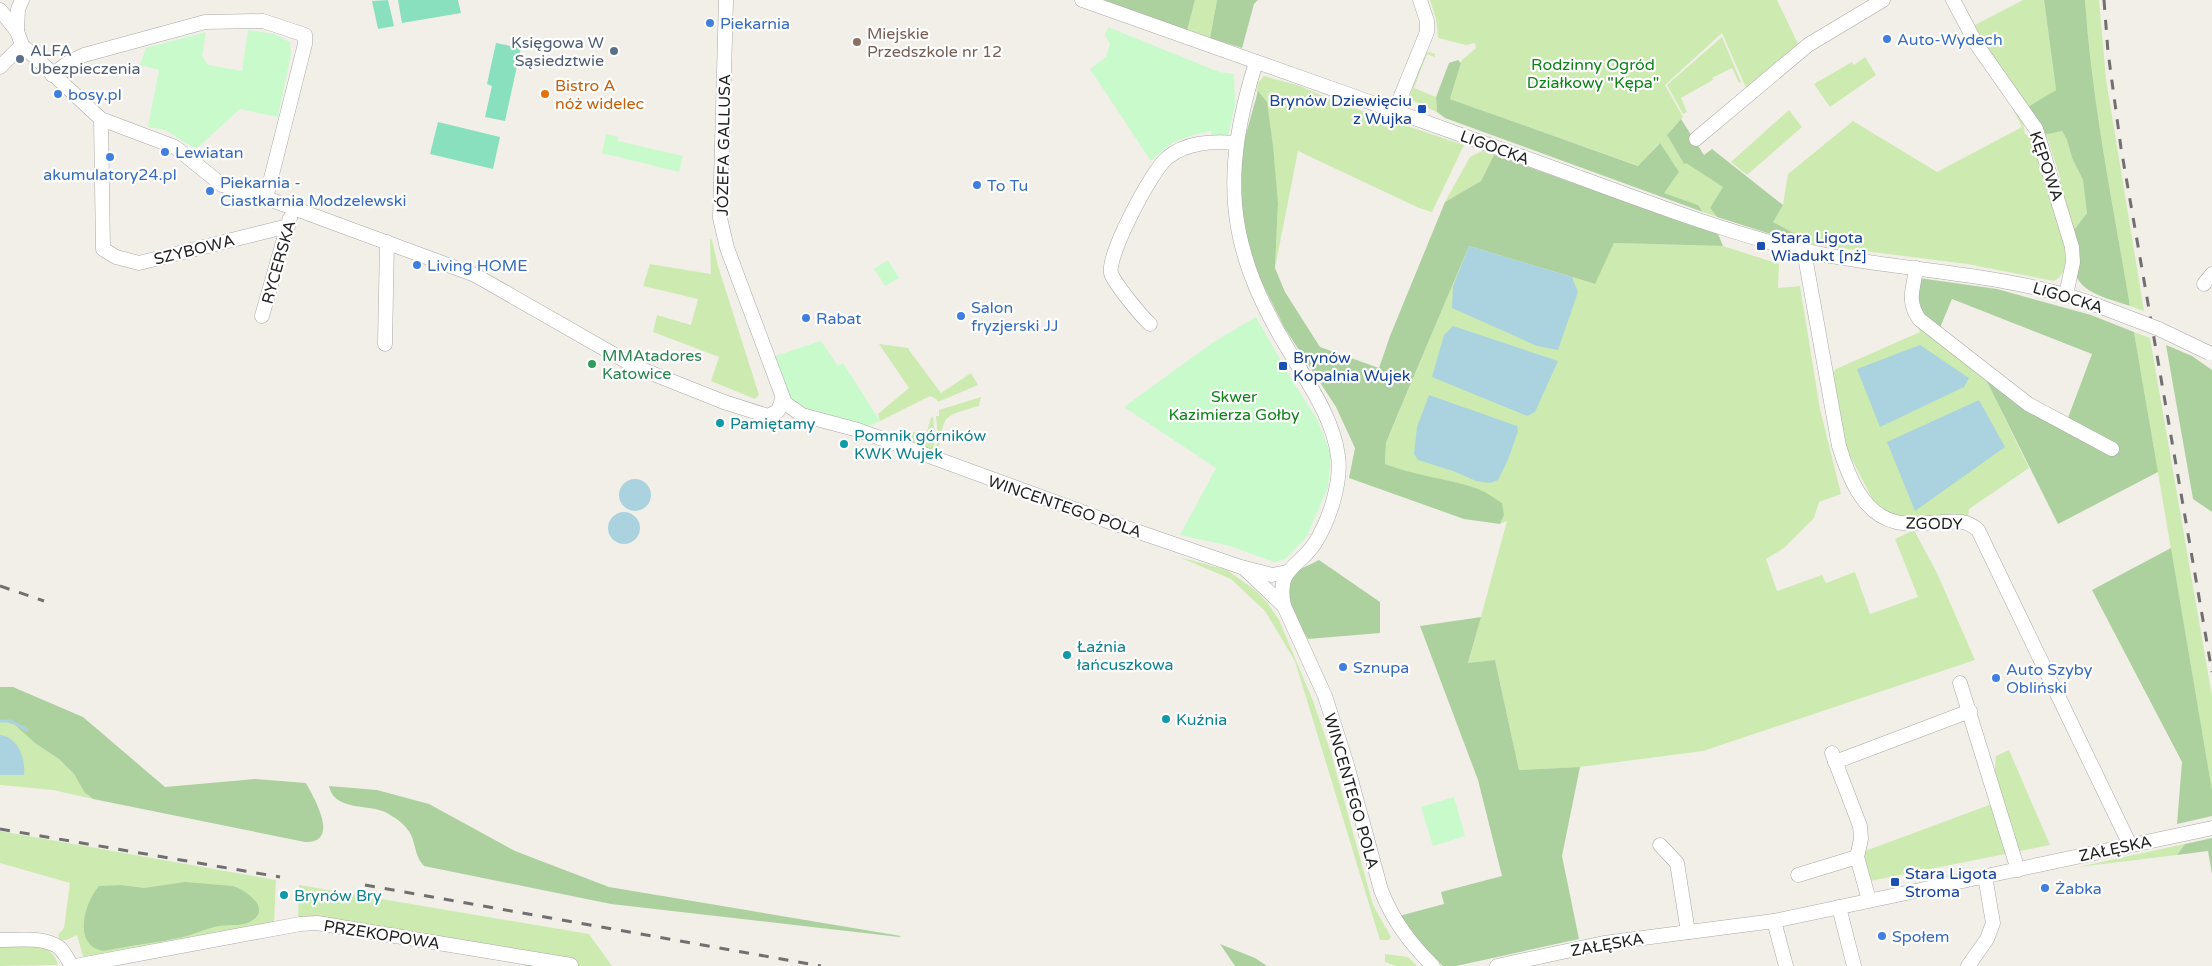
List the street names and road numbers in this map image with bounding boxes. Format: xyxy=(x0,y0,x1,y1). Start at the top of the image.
street label: JÓZEFA GALLUSA xyxy=(713,74,735,216)
street label: LIGOCKA xyxy=(1457,126,1532,170)
street label: KĘPOWA xyxy=(2025,129,2067,204)
street label: RYCERSKA xyxy=(257,218,300,306)
street label: SZYBOWA xyxy=(152,230,237,270)
street label: LIGOCKA xyxy=(2030,278,2105,318)
street label: WINCENTEGO POLA xyxy=(985,471,1144,543)
street label: ZGODY xyxy=(1905,514,1963,534)
street label: WINCENTEGO POLA xyxy=(1319,711,1383,872)
street label: ZAŁĘSKA xyxy=(2077,832,2153,866)
street label: PRZEKOPOWA xyxy=(322,916,442,954)
street label: ZAŁĘSKA xyxy=(1569,929,1645,961)

